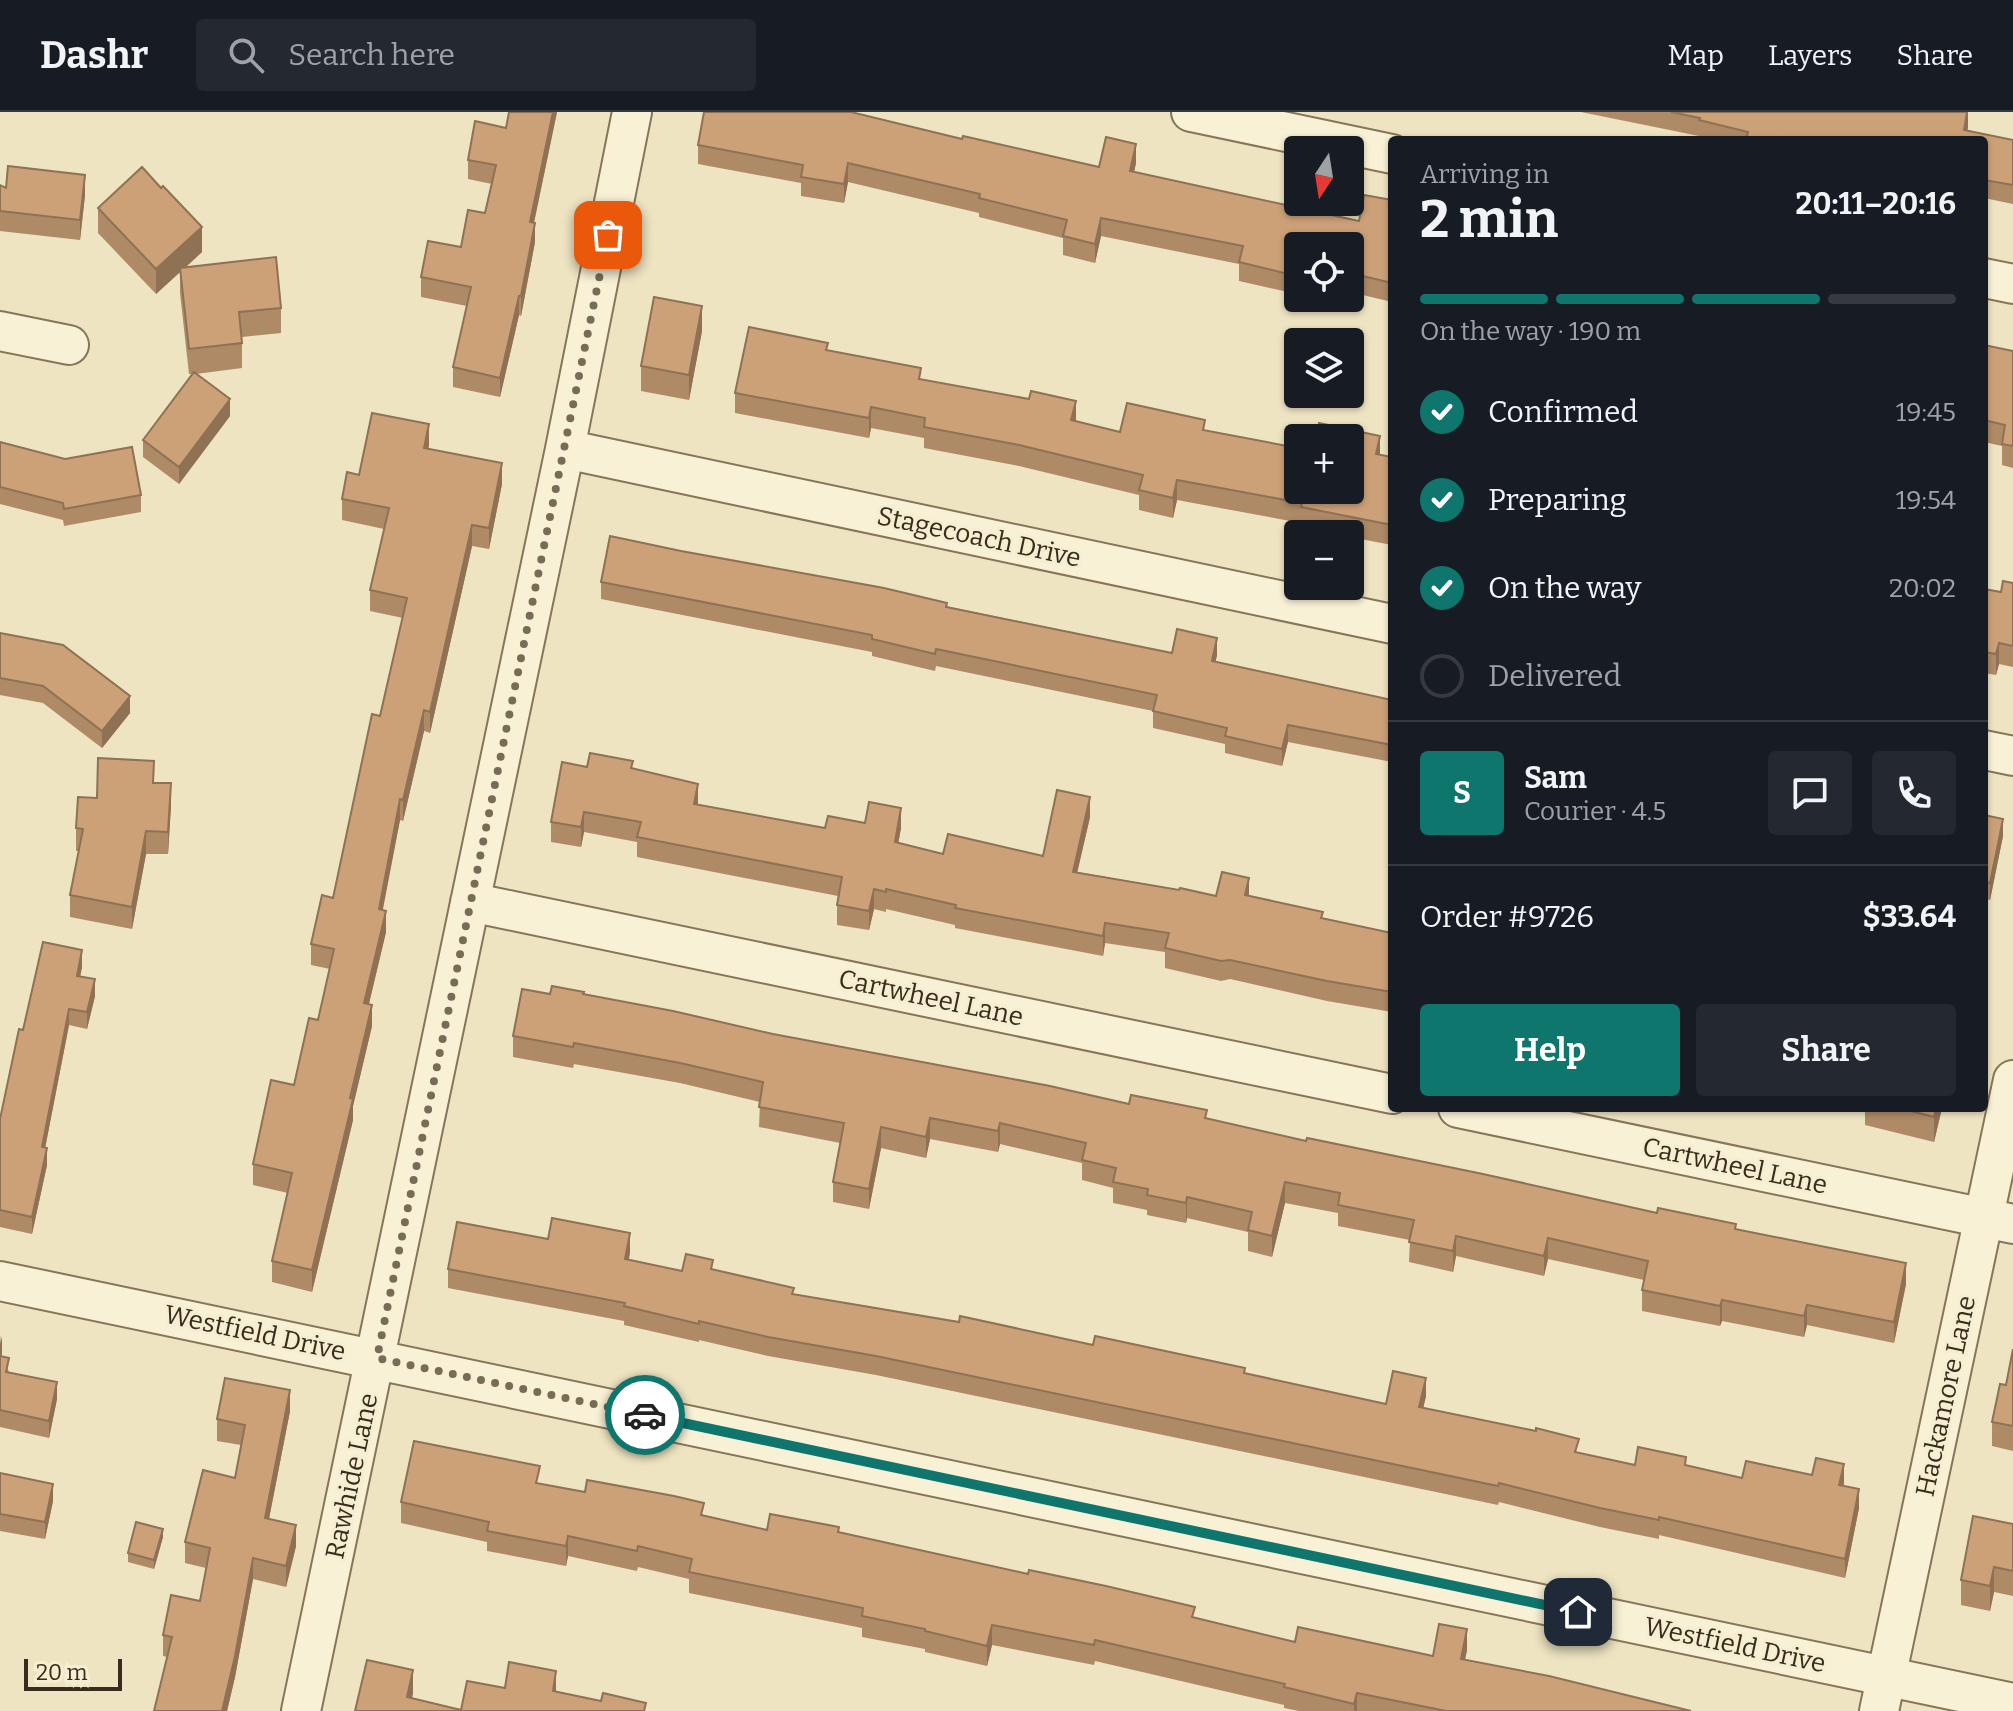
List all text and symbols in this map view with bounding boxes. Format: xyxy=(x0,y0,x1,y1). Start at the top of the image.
search box xyxy=(196,19,756,91)
text: Dashr xyxy=(40,32,148,78)
icon: search xyxy=(224,33,268,77)
text: Search here xyxy=(288,37,455,73)
text: Map xyxy=(1667,39,1724,72)
text: Layers xyxy=(1768,39,1852,72)
text: Share xyxy=(1896,39,1973,72)
north arrow xyxy=(1284,136,1364,216)
map controls xyxy=(1284,136,1364,600)
text: Arriving in xyxy=(1420,159,1549,190)
text: 20:11–20:16 xyxy=(1796,186,1956,222)
text: 2 min xyxy=(1420,188,1558,251)
pin xyxy=(574,201,642,269)
icon: bag xyxy=(586,213,630,257)
button: locate xyxy=(1284,232,1364,312)
text: On the way · 190 m xyxy=(1420,316,1641,347)
button: layers xyxy=(1284,328,1364,408)
icon: check xyxy=(1420,390,1464,434)
text: Confirmed xyxy=(1488,394,1638,430)
text: 19:45 xyxy=(1896,397,1956,428)
button: + xyxy=(1284,424,1364,504)
icon: check xyxy=(1420,478,1464,522)
text: Preparing xyxy=(1488,482,1626,518)
text: 19:54 xyxy=(1896,485,1956,516)
street label: Stagecoach Drive xyxy=(874,500,1084,574)
button: − xyxy=(1284,520,1364,600)
icon: check xyxy=(1420,566,1464,610)
text: On the way xyxy=(1488,570,1641,606)
text: 20:02 xyxy=(1889,573,1956,604)
text: Delivered xyxy=(1488,658,1621,694)
button: chat xyxy=(1768,751,1852,835)
button: phone xyxy=(1872,751,1956,835)
text: Sam xyxy=(1524,760,1587,796)
text: S xyxy=(1453,775,1471,811)
text: Courier · 4.5 xyxy=(1524,796,1666,827)
text: Order #9726 xyxy=(1420,899,1594,935)
text: $33.64 xyxy=(1862,899,1956,935)
street label: Cartwheel Lane xyxy=(836,963,1026,1033)
button: Help xyxy=(1420,1004,1680,1096)
button: Share xyxy=(1696,1004,1956,1096)
street label: Cartwheel Lane xyxy=(1640,1131,1830,1201)
street label: Hackamore Lane xyxy=(1910,1293,1982,1499)
street label: Westfield Drive xyxy=(162,1299,348,1367)
courier xyxy=(605,1375,685,1455)
street label: Rawhide Lane xyxy=(319,1390,385,1562)
icon: car xyxy=(623,1393,667,1437)
pin xyxy=(1544,1578,1612,1646)
icon: home xyxy=(1556,1590,1600,1634)
street label: Westfield Drive xyxy=(1642,1611,1828,1679)
scale bar xyxy=(24,1655,122,1691)
text: 20 m xyxy=(36,1659,87,1686)

